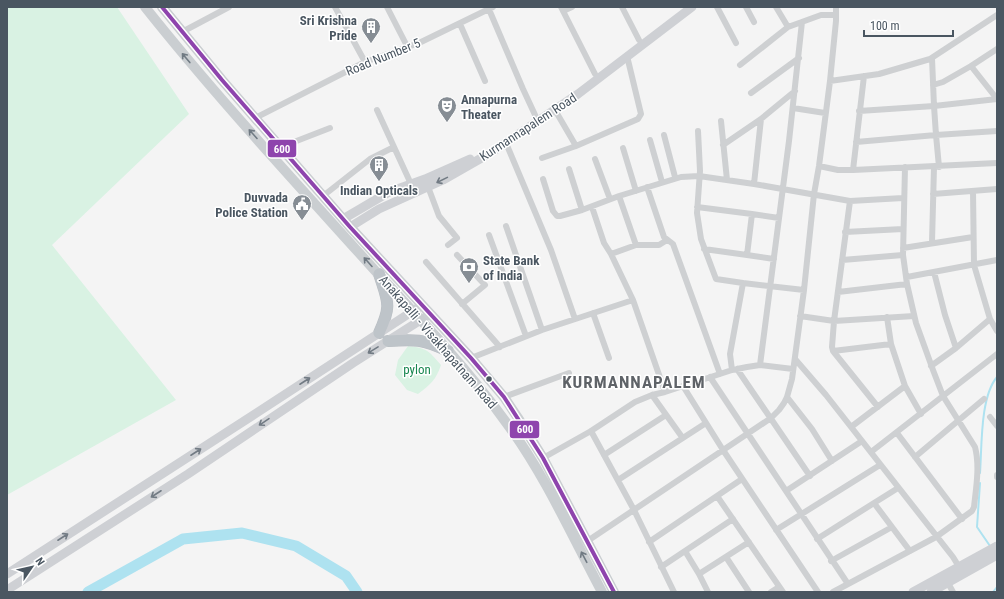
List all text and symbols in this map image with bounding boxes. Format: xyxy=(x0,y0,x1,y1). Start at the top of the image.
scale bar xyxy=(864,12,953,38)
place label: Sri Krishna Pride xyxy=(300,13,357,43)
building icon: Sri Krishna Pride xyxy=(360,16,382,44)
text: 100 m xyxy=(870,19,900,33)
street label: Road Number 5 xyxy=(344,35,422,79)
one-way arrow xyxy=(182,53,191,64)
street label: Kurmannapalem Road xyxy=(477,90,579,164)
place label: Annapurna Theater xyxy=(461,92,517,122)
theatre icon: Annapurna Theater xyxy=(436,95,458,123)
one-way arrow xyxy=(249,129,258,139)
line badge: 600 xyxy=(267,139,297,158)
text: 600 xyxy=(274,143,291,156)
building icon: Indian Opticals xyxy=(368,154,390,182)
one-way arrow xyxy=(436,177,448,184)
place label: Indian Opticals xyxy=(340,183,418,198)
place label: Duvvada Police Station xyxy=(215,190,288,220)
public building icon: Duvvada Police Station xyxy=(291,193,313,221)
place label: State Bank of India xyxy=(483,253,540,283)
bank icon: State Bank of India xyxy=(458,256,480,284)
one-way arrow xyxy=(364,257,373,267)
street label: Anakapalli - Visakhapatnam Road xyxy=(376,272,500,412)
one-way arrow xyxy=(367,347,379,355)
park label: pylon xyxy=(403,362,431,377)
district label: KURMANNAPALEM xyxy=(562,372,706,392)
unlabelled marker xyxy=(484,374,494,384)
one-way arrow xyxy=(300,377,311,386)
one-way arrow xyxy=(259,417,270,426)
line badge: 600 xyxy=(509,420,540,439)
text: 600 xyxy=(517,423,534,436)
one-way arrow xyxy=(190,448,201,456)
one-way arrow xyxy=(151,490,162,498)
one-way arrow xyxy=(57,533,68,541)
north arrow xyxy=(12,547,52,587)
one-way arrow xyxy=(579,552,587,564)
text: N xyxy=(33,555,47,568)

